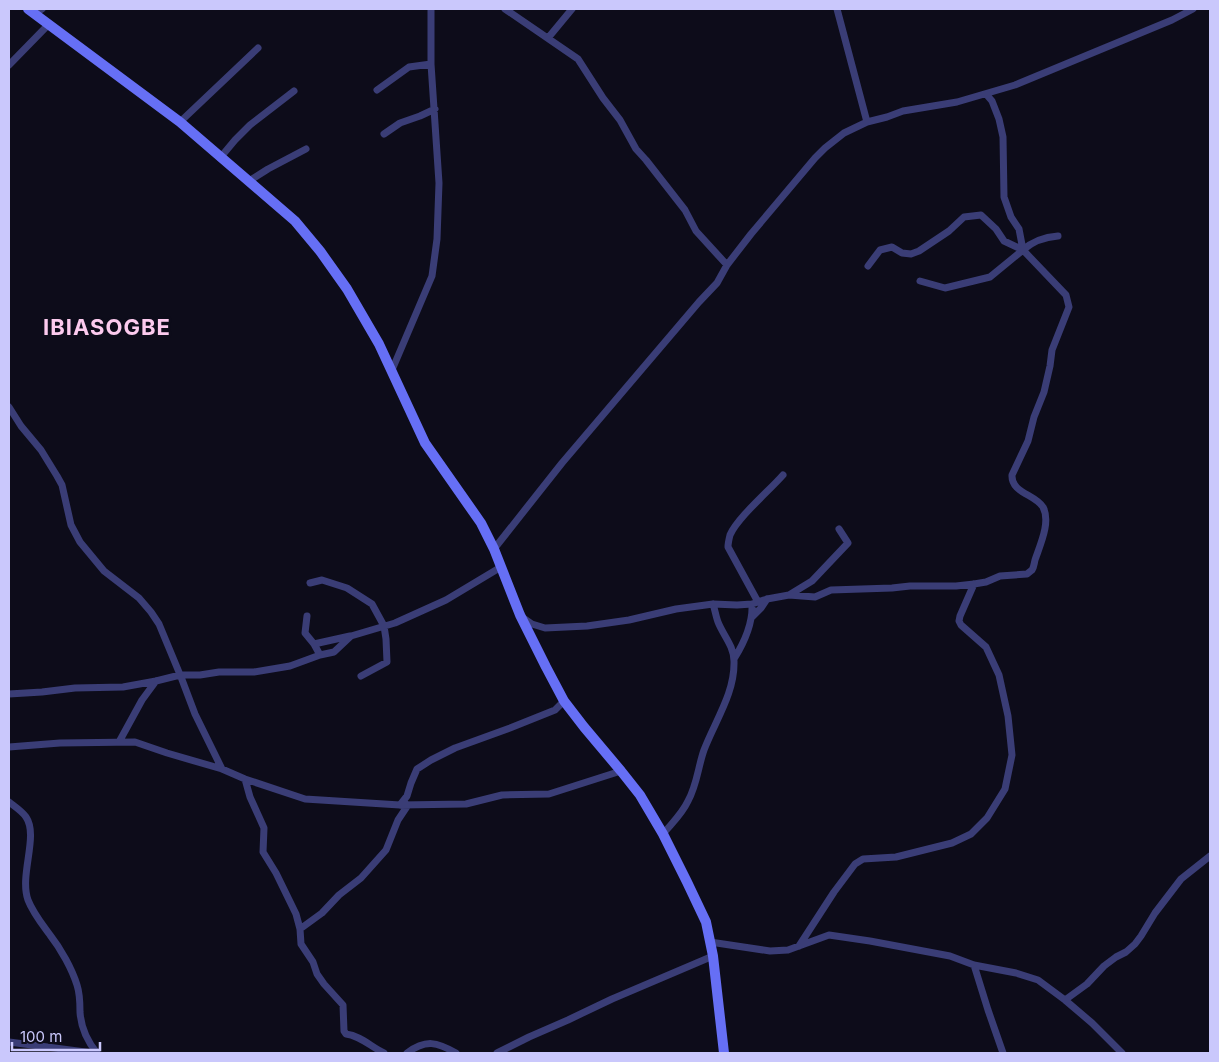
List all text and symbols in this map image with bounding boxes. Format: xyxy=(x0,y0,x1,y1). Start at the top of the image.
district label: IBIASOGBE xyxy=(43,314,171,340)
scale bar xyxy=(12,1020,100,1052)
text: 100 m xyxy=(20,1027,62,1046)

